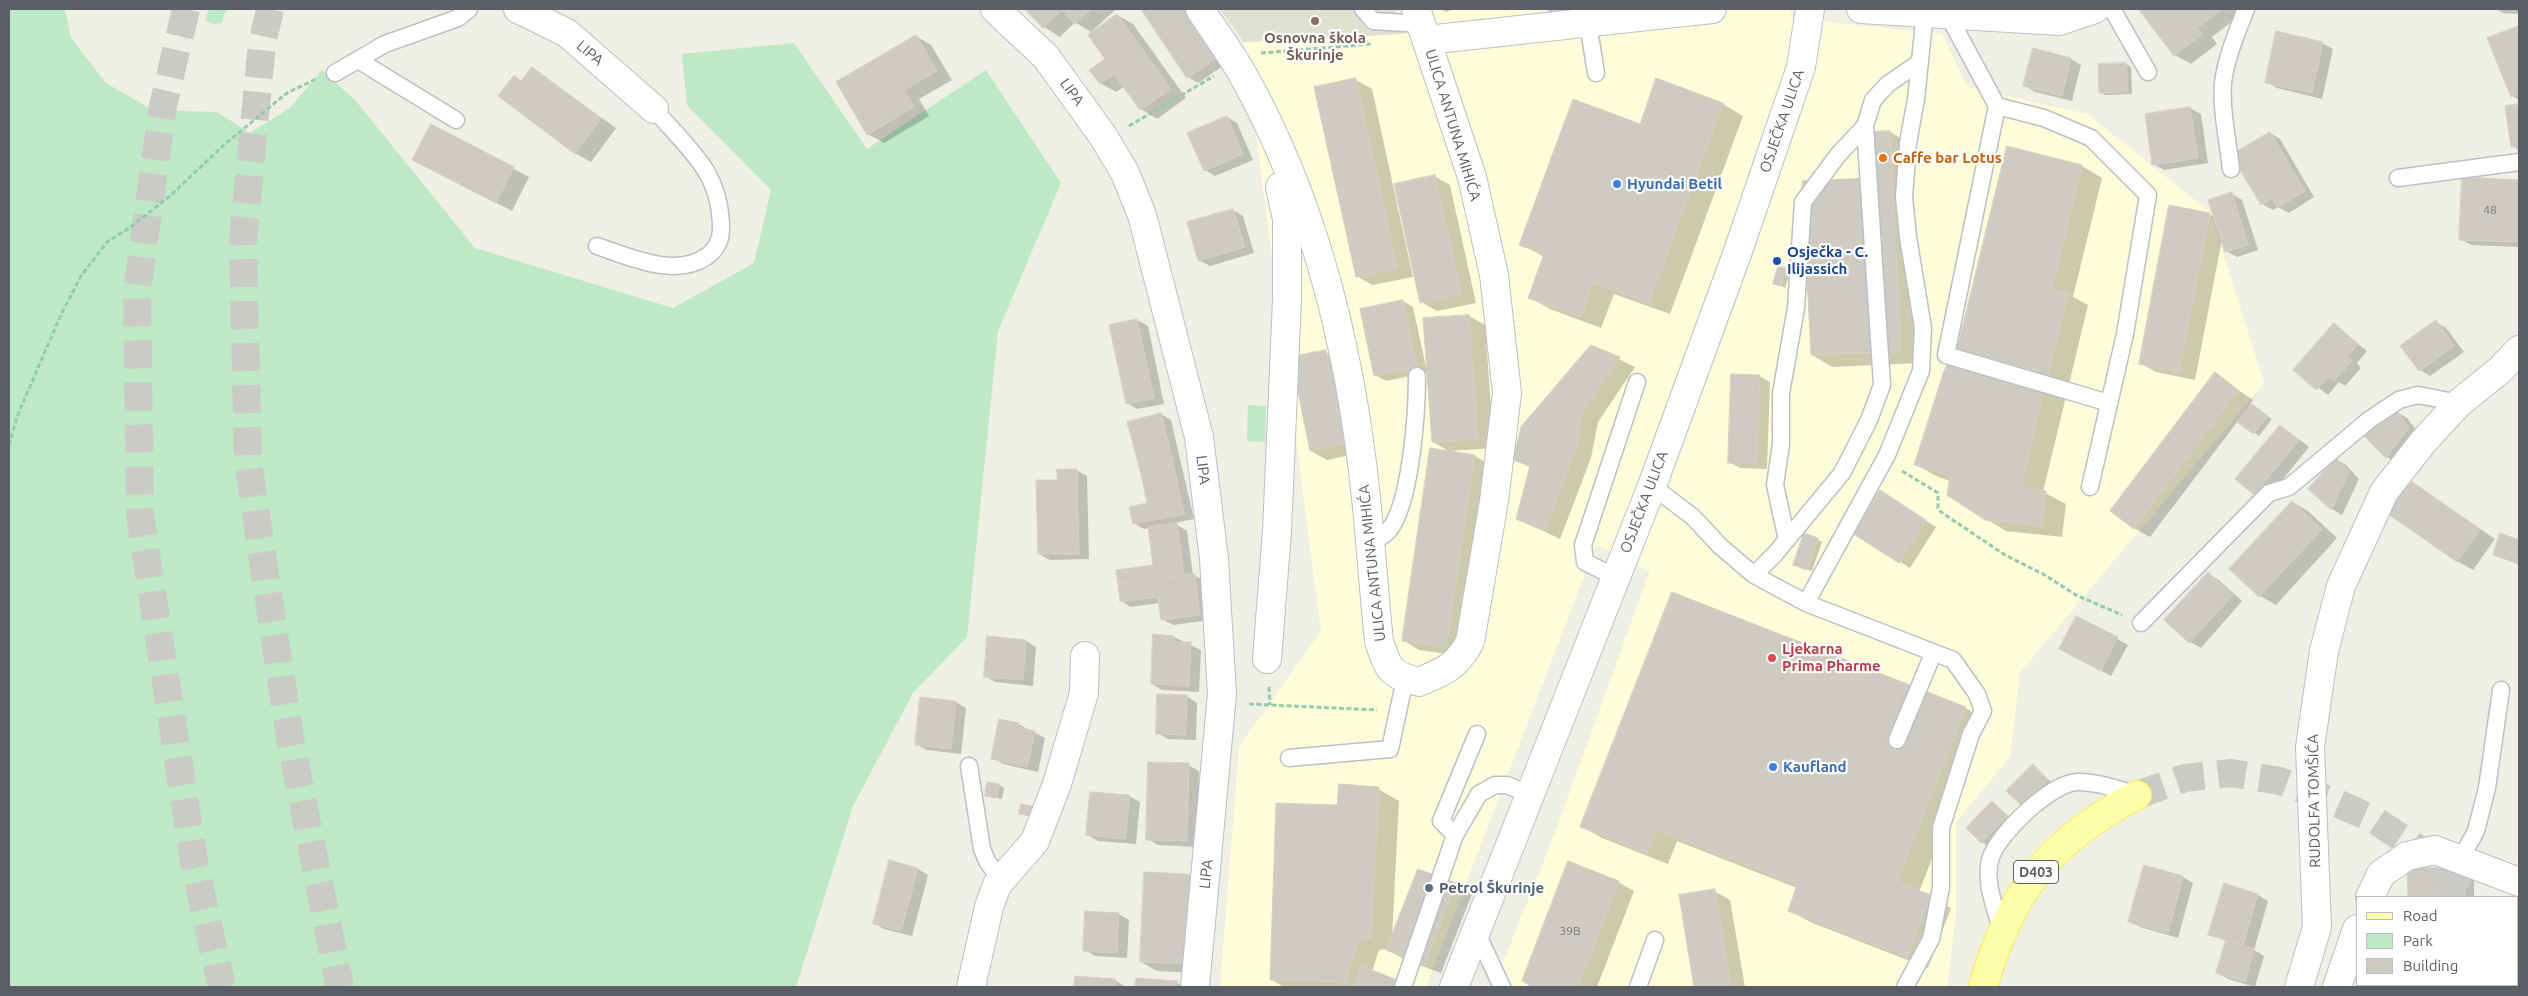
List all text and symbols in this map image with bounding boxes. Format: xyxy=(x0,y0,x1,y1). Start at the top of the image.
marker: Osnovna škola Škurinje xyxy=(1309,15,1321,27)
place label: Osnovna škola Škurinje xyxy=(1264,29,1366,64)
street label: LIPA xyxy=(573,37,607,69)
street label: ULICA ANTUNA MIHIĆA xyxy=(1421,47,1485,203)
street label: OSJEČKA ULICA xyxy=(1756,67,1808,175)
street label: LIPA xyxy=(1056,75,1088,109)
place label: Caffe bar Lotus xyxy=(1893,149,2002,167)
marker: Caffe bar Lotus xyxy=(1877,152,1889,164)
place label: Hyundai Betil xyxy=(1627,175,1722,193)
marker: Hyundai Betil xyxy=(1611,178,1623,190)
house number: 48 xyxy=(2483,203,2497,217)
place label: Osječka - C. Ilijassich xyxy=(1787,243,1868,278)
marker: Osječka - C. Ilijassich xyxy=(1771,255,1783,267)
street label: OSJEČKA ULICA xyxy=(1616,448,1672,556)
street label: LIPA xyxy=(1192,454,1214,486)
street label: ULICA ANTUNA MIHIĆA xyxy=(1355,484,1389,642)
place label: Ljekarna Prima Pharme xyxy=(1782,640,1881,675)
marker: Ljekarna Prima Pharme xyxy=(1766,652,1778,664)
street label: RUDOLFA TOMŠIĆA xyxy=(2304,734,2324,868)
place label: Kaufland xyxy=(1783,758,1847,776)
marker: Kaufland xyxy=(1767,761,1779,773)
street label: LIPA xyxy=(1196,858,1216,890)
road number: D403 xyxy=(2014,860,2058,884)
place label: Petrol Škurinje xyxy=(1439,879,1544,897)
marker: Petrol Škurinje xyxy=(1423,882,1435,894)
legend xyxy=(2356,896,2518,986)
text: Road xyxy=(2403,907,2438,924)
house number: 39B xyxy=(1559,924,1581,938)
text: Park xyxy=(2403,932,2433,949)
text: Building xyxy=(2403,957,2458,974)

